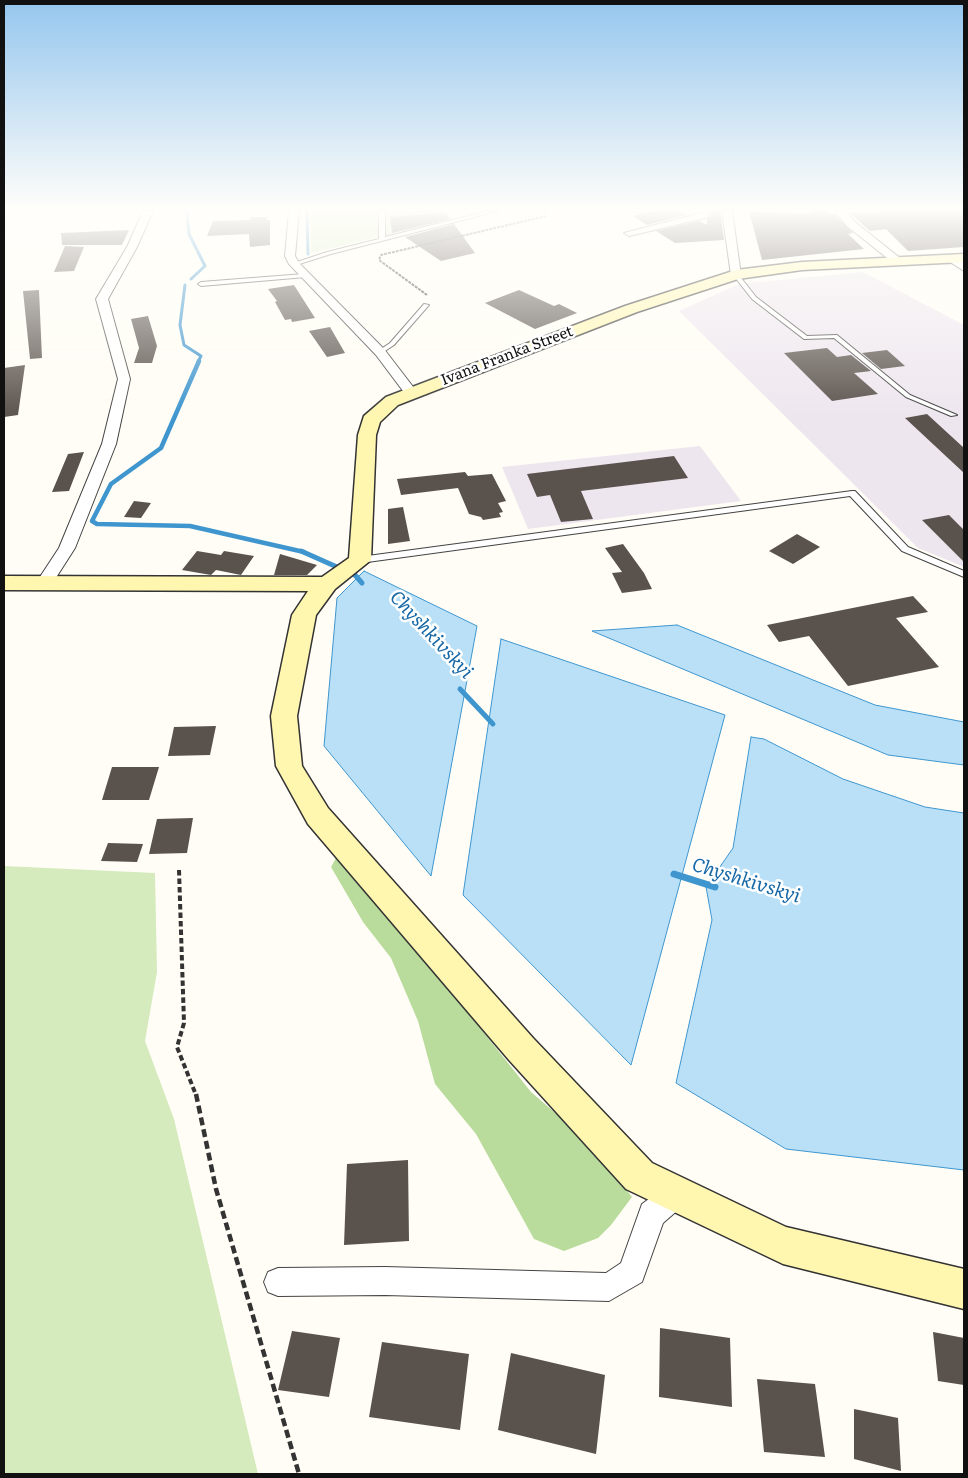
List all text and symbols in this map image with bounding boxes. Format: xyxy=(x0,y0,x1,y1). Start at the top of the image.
street label: Ivana Franka Street xyxy=(438,322,576,390)
water label: Chyshkivskyi xyxy=(385,586,477,684)
water label: Chyshkivskyi xyxy=(689,854,803,908)

